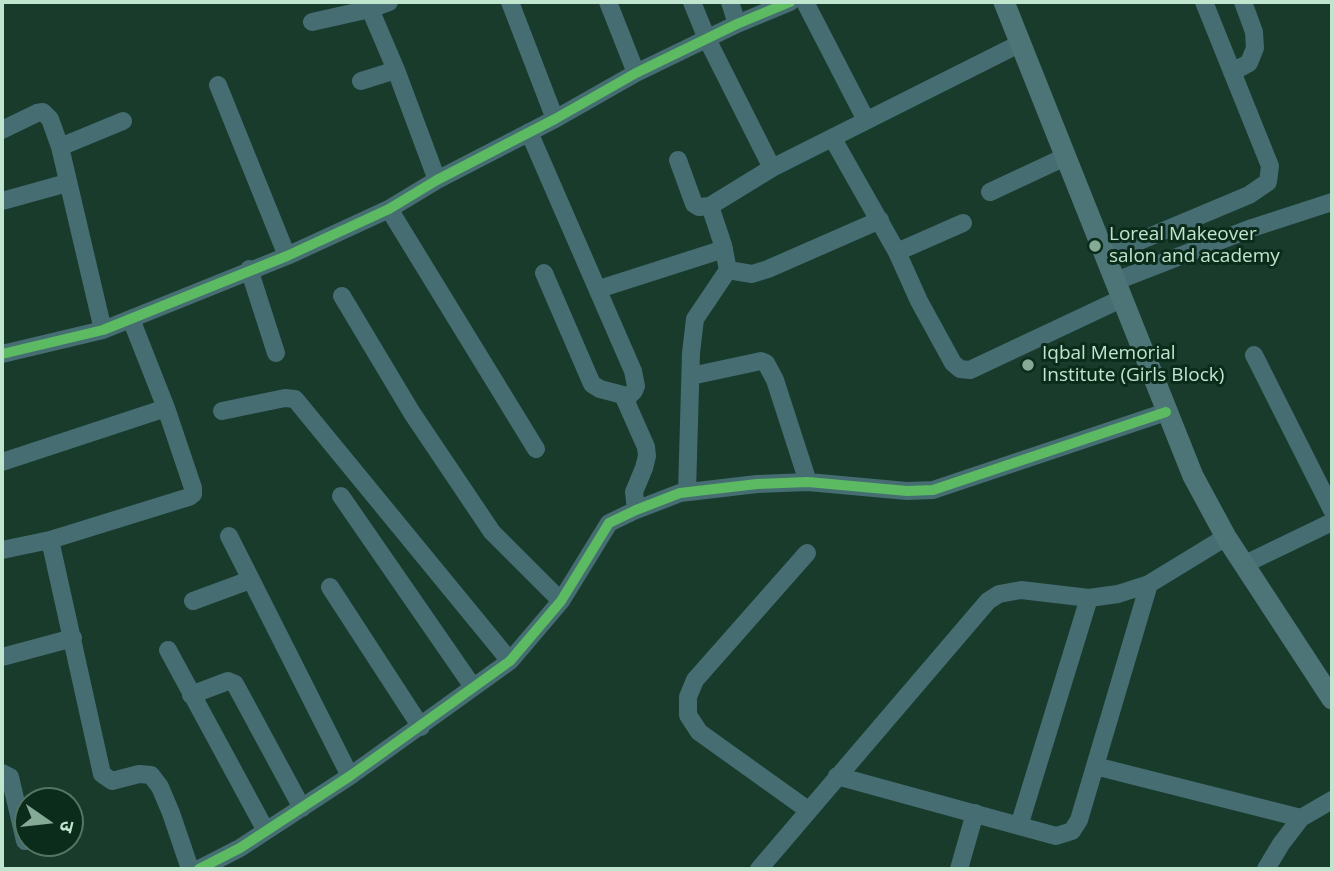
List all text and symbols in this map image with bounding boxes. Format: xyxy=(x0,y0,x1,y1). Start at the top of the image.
place label: Loreal Makeover salon and academy xyxy=(1109,224,1280,268)
marker: Loreal Makeover salon and academy xyxy=(1087,238,1103,254)
place label: Iqbal Memorial Institute (Girls Block) xyxy=(1042,343,1224,387)
marker: Iqbal Memorial Institute (Girls Block) xyxy=(1020,357,1036,373)
north arrow xyxy=(14,787,84,857)
text: उ xyxy=(53,818,81,835)

